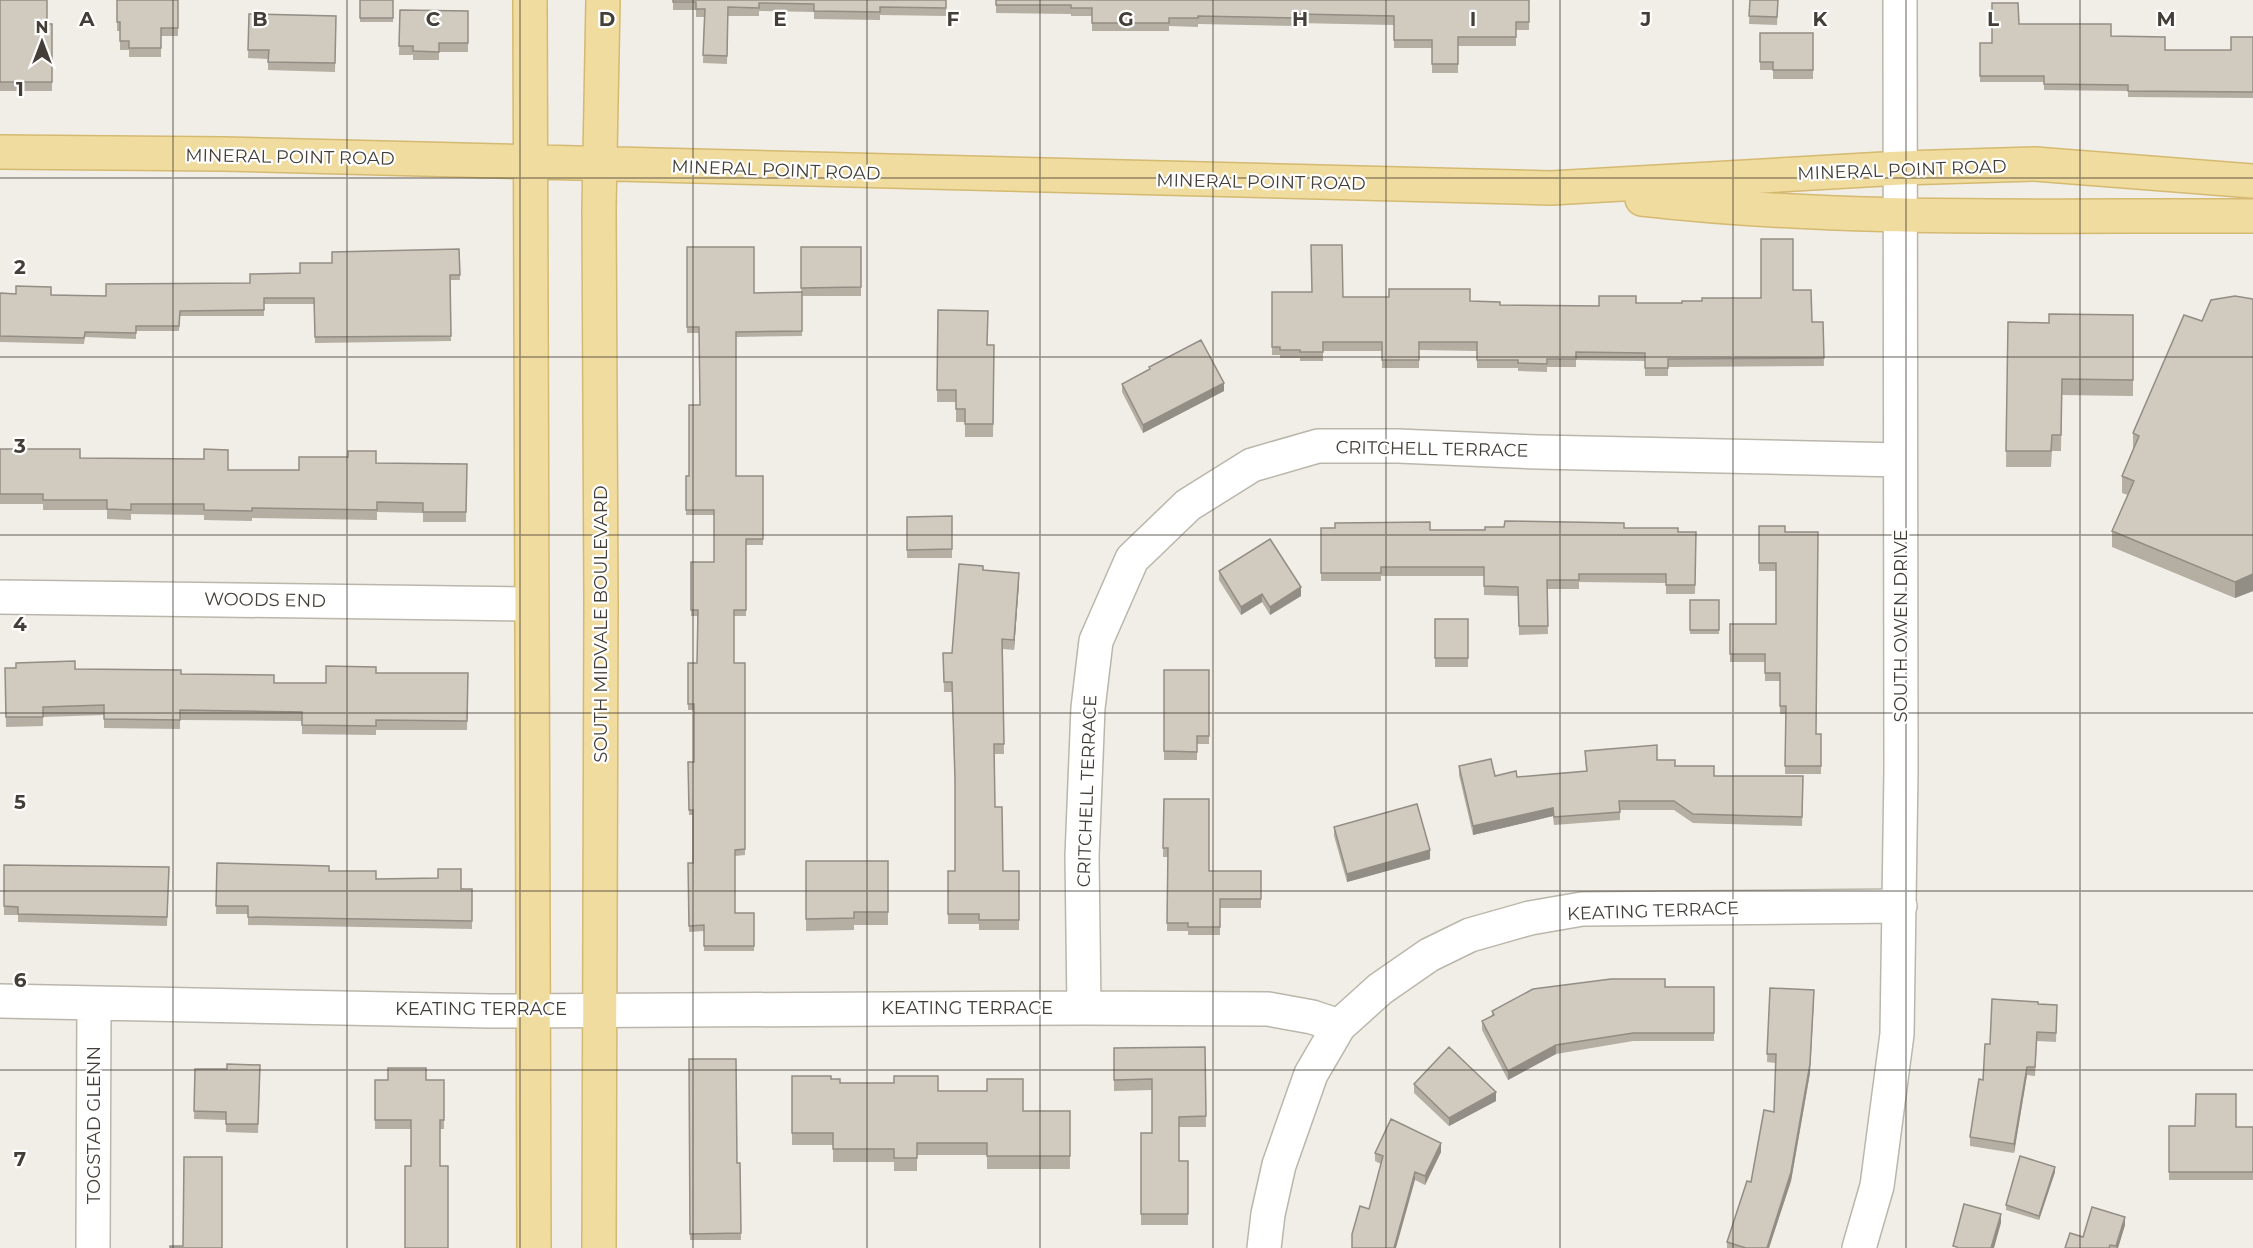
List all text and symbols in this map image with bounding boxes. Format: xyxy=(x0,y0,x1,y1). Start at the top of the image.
text: A xyxy=(78,7,95,31)
text: B xyxy=(252,7,268,31)
text: C xyxy=(426,7,441,31)
text: D xyxy=(599,7,615,31)
text: E xyxy=(773,7,787,31)
text: F xyxy=(947,7,960,31)
text: G xyxy=(1118,7,1134,31)
text: H xyxy=(1292,7,1308,31)
text: I xyxy=(1470,7,1476,31)
text: J xyxy=(1640,7,1651,31)
text: K xyxy=(1813,7,1829,31)
text: L xyxy=(1987,7,1999,31)
text: M xyxy=(2156,7,2176,31)
north arrow xyxy=(12,12,72,72)
text: N xyxy=(36,18,48,37)
text: 1 xyxy=(16,77,24,101)
street label: MINERAL POINT ROAD xyxy=(185,144,395,170)
street label: MINERAL POINT ROAD xyxy=(671,155,881,185)
street label: MINERAL POINT ROAD xyxy=(1797,155,2007,185)
street label: MINERAL POINT ROAD xyxy=(1156,169,1366,195)
text: 2 xyxy=(14,255,26,279)
text: 3 xyxy=(13,434,26,458)
street label: CRITCHELL TERRACE xyxy=(1335,436,1529,462)
street label: SOUTH MIDVALE BOULEVARD xyxy=(590,485,612,763)
street label: SOUTH OWEN DRIVE xyxy=(1890,529,1912,723)
street label: WOODS END xyxy=(204,588,326,612)
text: 4 xyxy=(13,612,27,636)
street label: CRITCHELL TERRACE xyxy=(1073,694,1101,888)
text: 5 xyxy=(14,790,26,814)
street label: KEATING TERRACE xyxy=(1567,897,1739,925)
text: 6 xyxy=(14,968,27,992)
street label: KEATING TERRACE xyxy=(881,997,1053,1019)
street label: KEATING TERRACE xyxy=(395,998,567,1020)
street label: TOGSTAD GLENN xyxy=(83,1046,105,1204)
text: 7 xyxy=(14,1147,26,1171)

